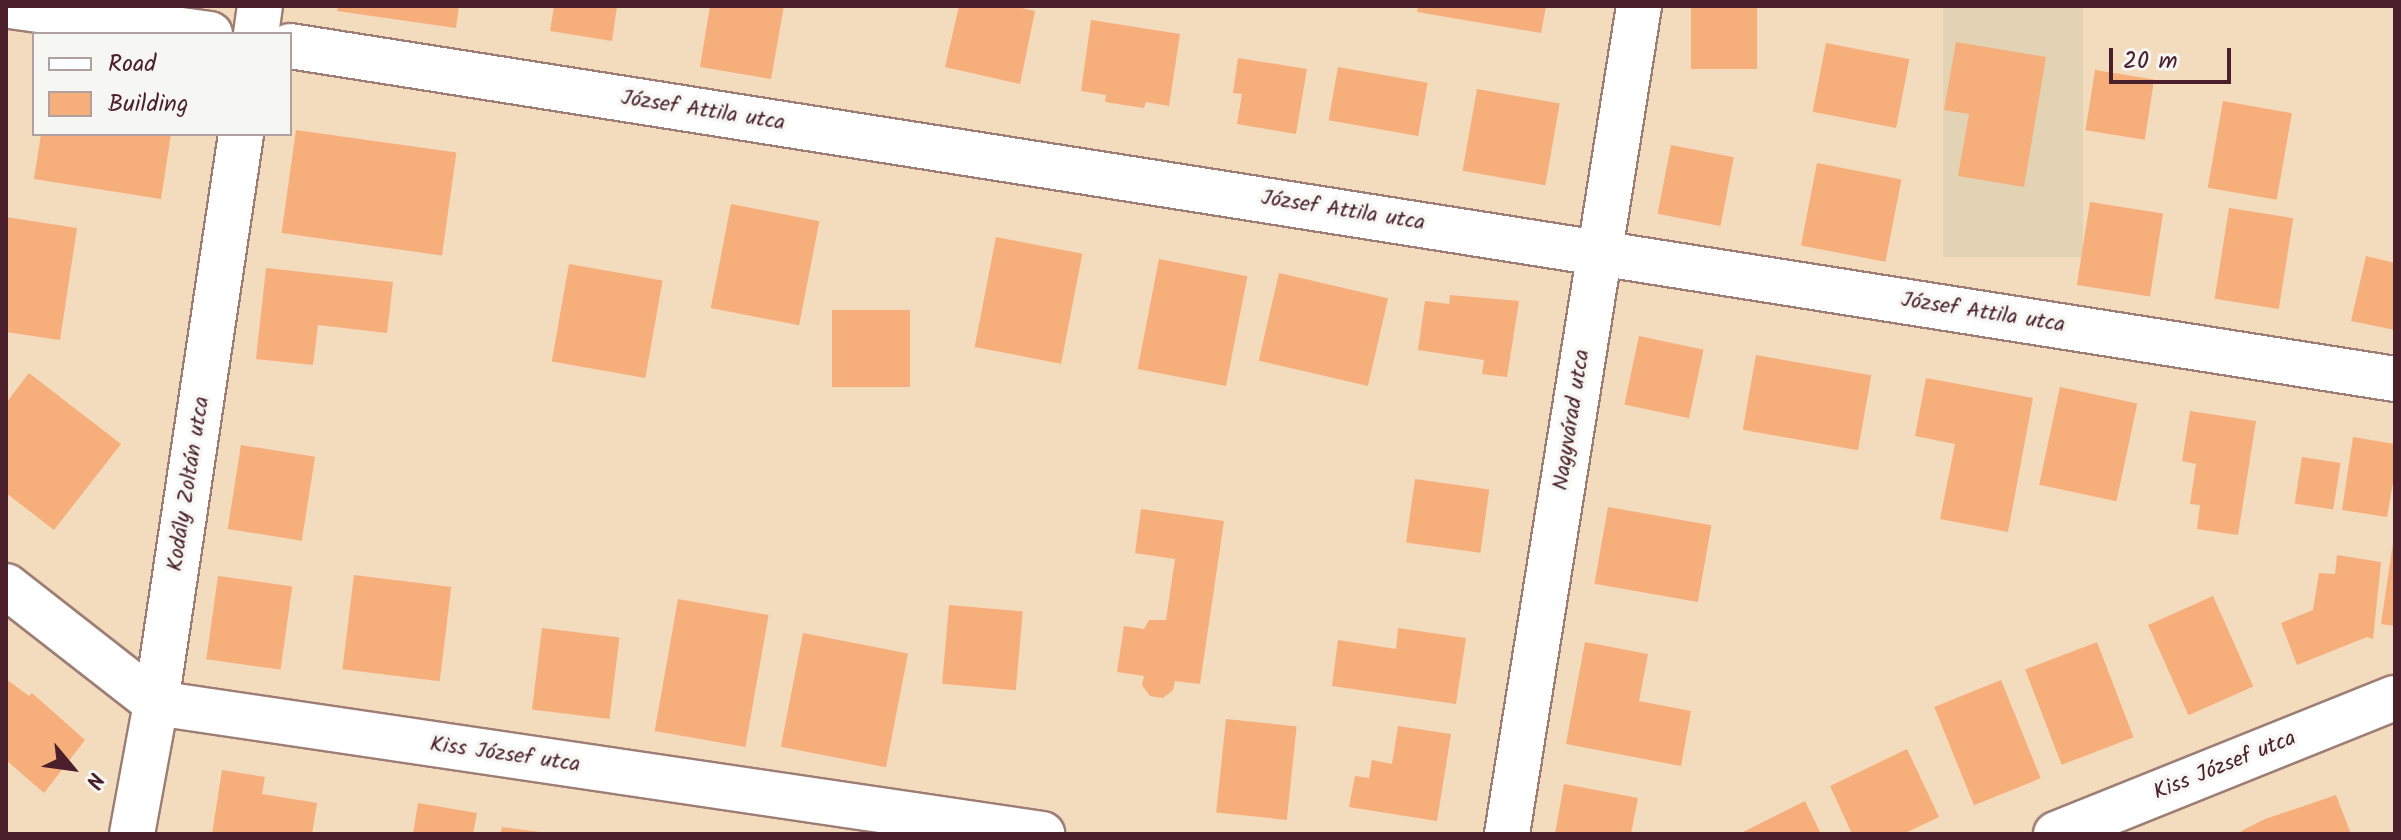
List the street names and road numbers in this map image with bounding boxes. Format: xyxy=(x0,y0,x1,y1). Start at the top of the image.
street label: József Attila utca xyxy=(619,85,787,137)
street label: József Attila utca xyxy=(1259,185,1427,237)
street label: József Attila utca xyxy=(1899,287,2067,339)
street label: Nagyvárad utca xyxy=(1548,348,1596,492)
street label: Kodály Zoltán utca xyxy=(162,395,216,573)
street label: Kiss József utca xyxy=(2150,725,2300,807)
street label: Kiss József utca xyxy=(428,731,582,779)

